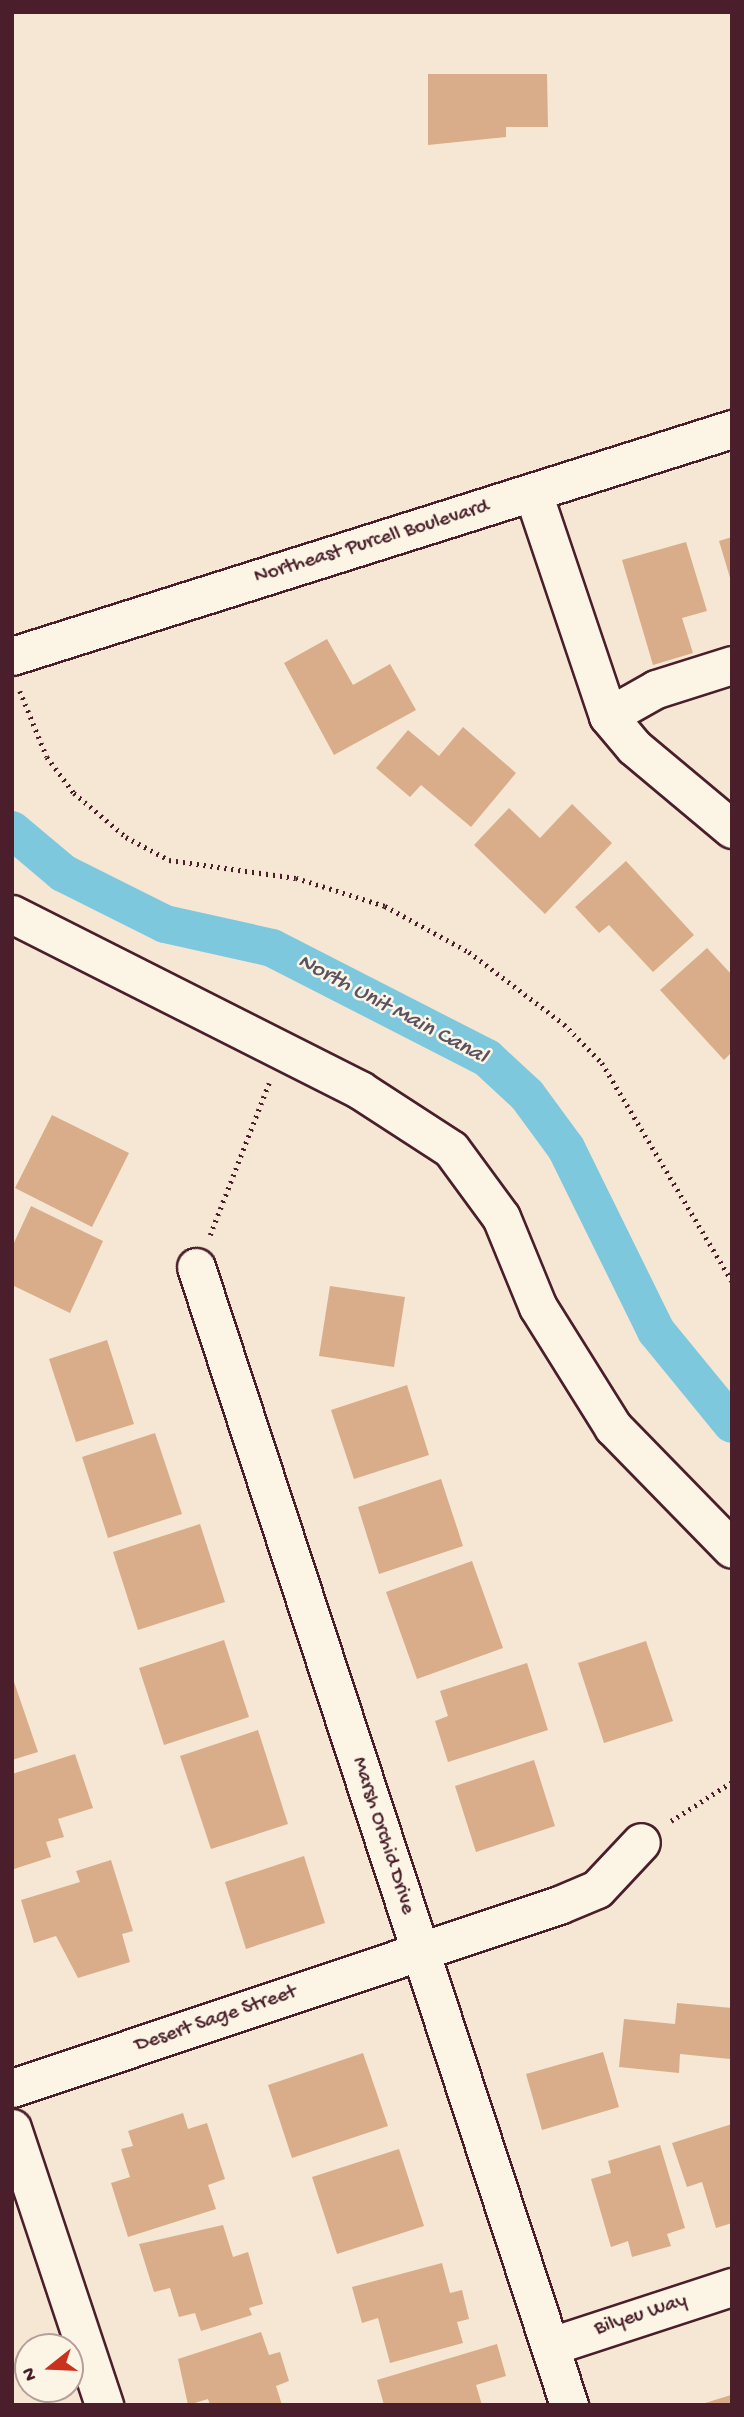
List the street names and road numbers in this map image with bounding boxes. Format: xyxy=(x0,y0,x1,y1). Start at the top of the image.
street label: Northeast Purcell Boulevard xyxy=(251,495,493,591)
street label: Marsh Orchid Drive xyxy=(345,1754,419,1918)
street label: Desert Sage Street xyxy=(132,1981,300,2059)
street label: Bilyeu Way xyxy=(592,2289,690,2343)

